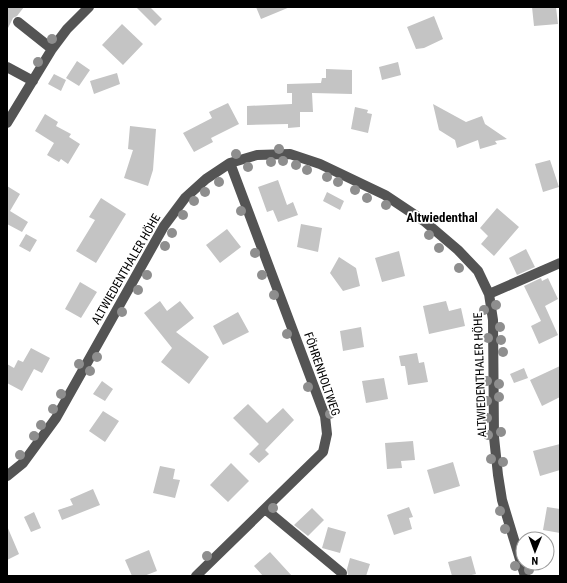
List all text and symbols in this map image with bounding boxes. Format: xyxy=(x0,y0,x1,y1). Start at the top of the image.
district label: Altwiedenthal xyxy=(406,210,478,225)
street label: ALTWIEDENTHALER HÖHE xyxy=(88,211,163,327)
street label: ALTWIEDENTHALER HÖHE xyxy=(470,312,489,438)
street label: FÖHRENHOLTWEG xyxy=(301,330,344,418)
north arrow xyxy=(515,531,555,571)
text: N xyxy=(531,554,538,567)

